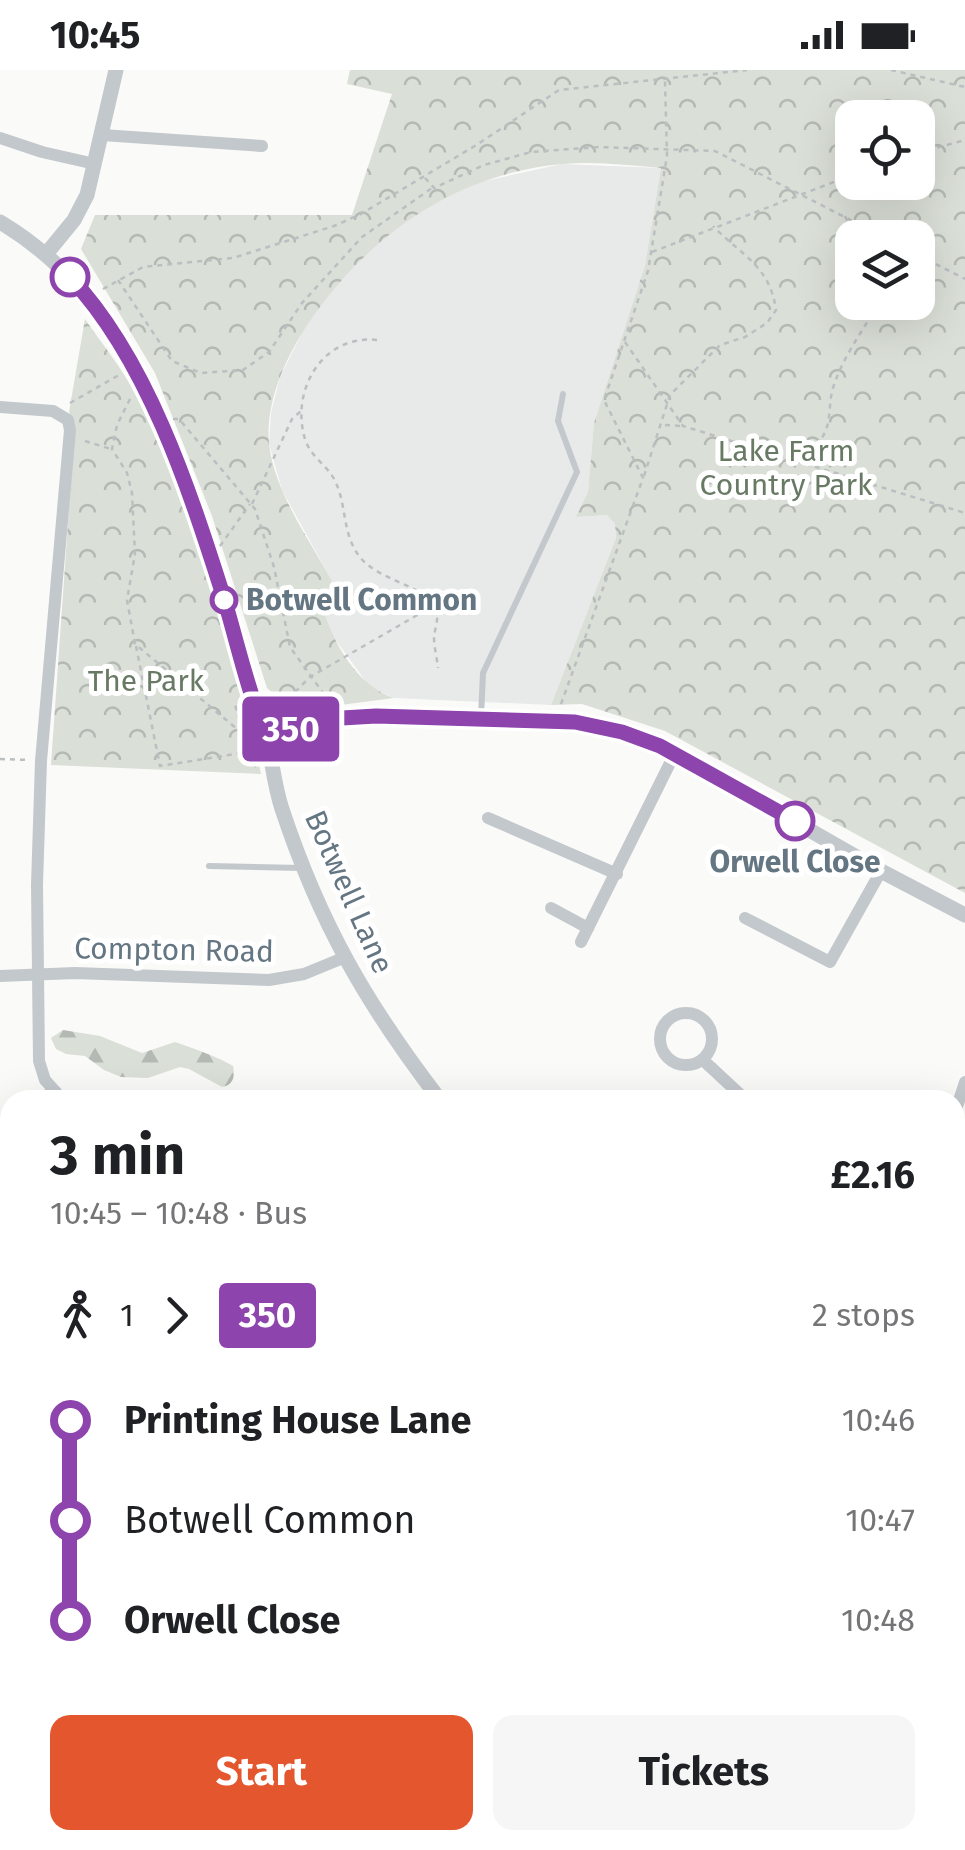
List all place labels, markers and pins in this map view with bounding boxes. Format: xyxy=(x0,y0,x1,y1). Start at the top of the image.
unlabelled marker xyxy=(51,258,89,296)
place label: Botwell Common xyxy=(246,582,477,618)
marker: Botwell Common xyxy=(211,587,237,613)
marker: Orwell Close xyxy=(776,802,814,840)
place label: Orwell Close xyxy=(710,844,881,880)

